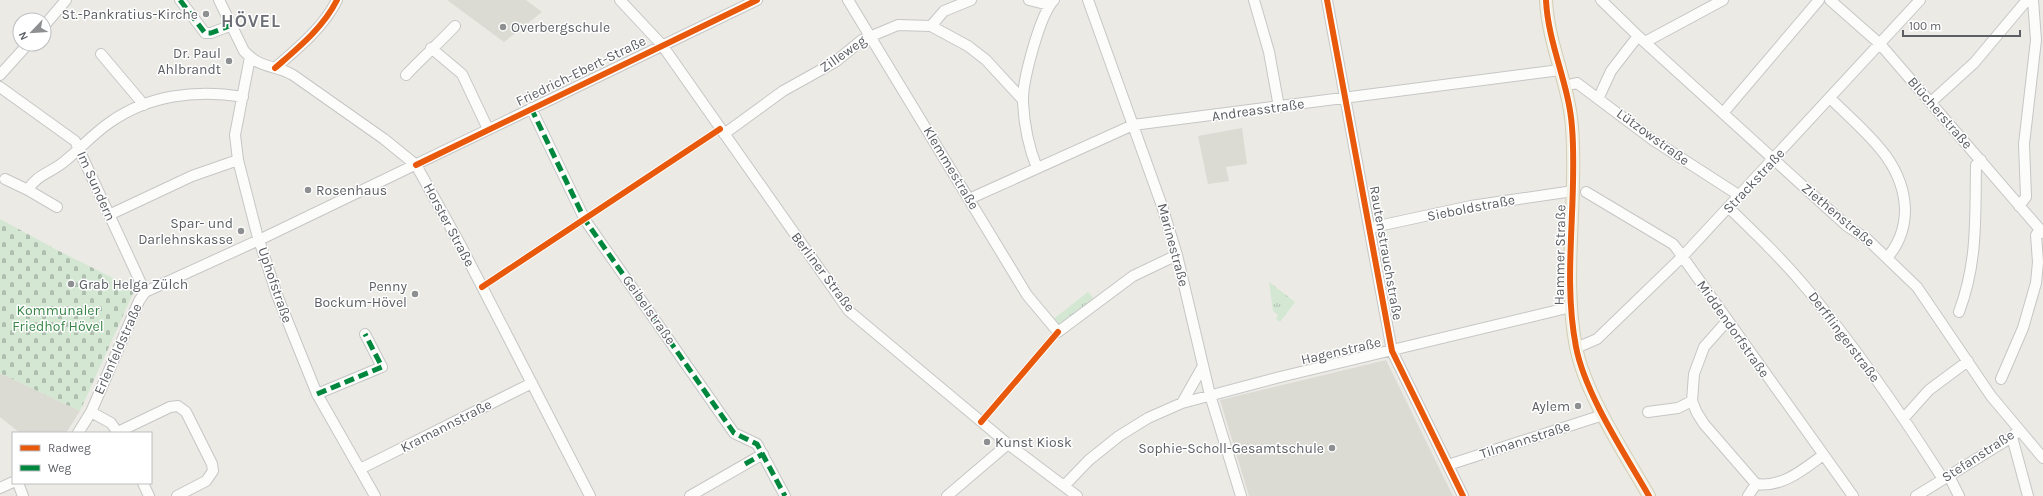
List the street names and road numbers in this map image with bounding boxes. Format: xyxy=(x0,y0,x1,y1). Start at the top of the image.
street label: Friedrich-Ebert-Straße xyxy=(513,32,649,110)
street label: Zilleweg xyxy=(817,32,870,76)
street label: Blücherstraße xyxy=(1904,73,1976,153)
street label: Andreasstraße xyxy=(1211,95,1305,125)
street label: Lützowstraße xyxy=(1613,105,1693,169)
street label: Klemmestraße xyxy=(919,123,983,213)
street label: Strackstraße xyxy=(1720,145,1788,217)
street label: Im Sundern xyxy=(73,148,119,224)
street label: Horster Straße xyxy=(420,180,478,270)
street label: Ziethenstraße xyxy=(1798,180,1878,250)
street label: Rautenstrauchstraße xyxy=(1366,184,1406,322)
street label: Sieboldstraße xyxy=(1426,191,1516,225)
street label: Marinestraße xyxy=(1154,201,1192,289)
street label: Hammer Straße xyxy=(1551,204,1569,306)
street label: Berliner Straße xyxy=(788,229,858,315)
street label: Uphofstraße xyxy=(254,245,296,325)
street label: Geibelstraße xyxy=(619,272,679,348)
street label: Middendorfstraße xyxy=(1693,277,1773,381)
street label: Derfflingerstraße xyxy=(1804,288,1884,386)
street label: Erlenfeldstraße xyxy=(90,301,146,397)
street label: Hagenstraße xyxy=(1299,334,1383,368)
street label: Kramannstraße xyxy=(398,396,494,456)
street label: Tilmannstraße xyxy=(1478,417,1572,463)
street label: Stefanstraße xyxy=(1939,426,2017,486)

